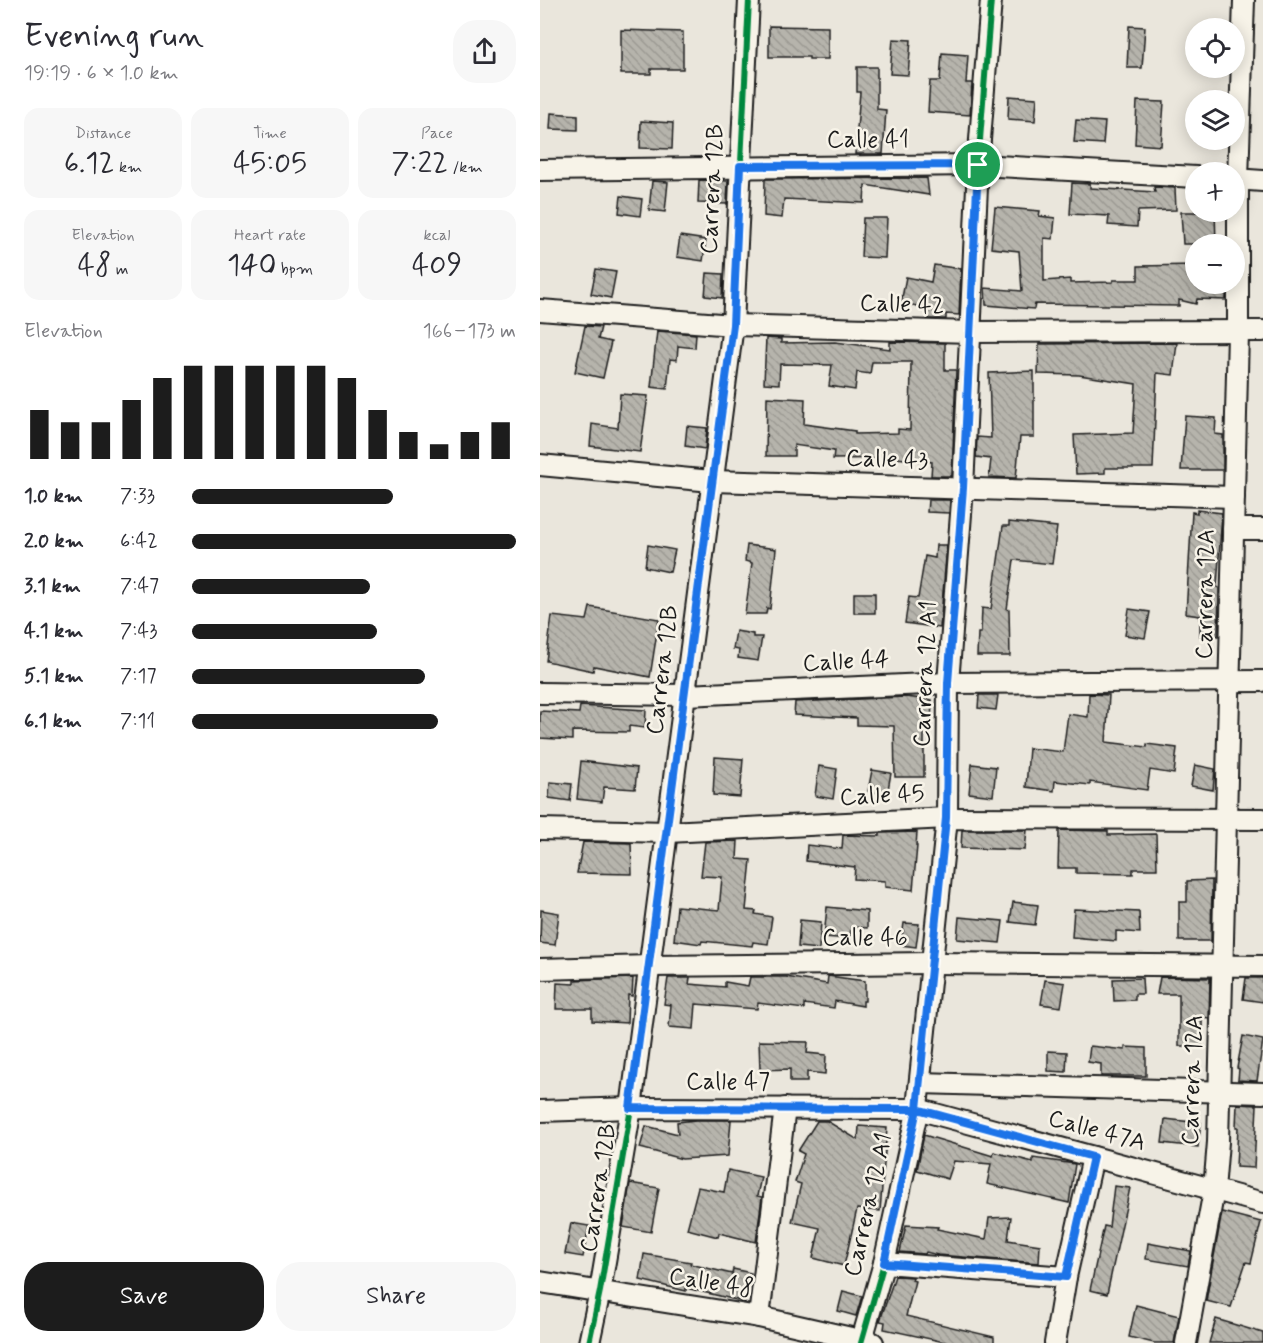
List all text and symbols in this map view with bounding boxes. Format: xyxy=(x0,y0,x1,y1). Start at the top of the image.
text: Evening run xyxy=(24,15,204,59)
map controls xyxy=(1185,18,1245,294)
button: locate xyxy=(1185,18,1245,78)
button: share xyxy=(453,20,516,83)
text: 19:19 · 6 × 1.0 km xyxy=(24,60,179,87)
button: layers xyxy=(1185,90,1245,150)
text: Distance xyxy=(75,123,131,144)
text: Time xyxy=(253,123,287,144)
text: Pace xyxy=(421,123,453,144)
street label: Carrera 12B xyxy=(694,123,732,255)
street label: Calle 41 xyxy=(827,125,909,156)
pin xyxy=(952,139,1003,190)
text: 6.12 xyxy=(64,144,115,183)
text: 45:05 xyxy=(233,144,307,183)
text: 7:22 xyxy=(391,144,448,183)
icon: arrive xyxy=(961,148,994,181)
text: km xyxy=(115,157,142,178)
text: /km xyxy=(448,157,483,178)
button: + xyxy=(1185,162,1245,222)
text: Elevation xyxy=(72,225,135,246)
text: Heart rate xyxy=(234,225,306,246)
text: kcal xyxy=(424,225,450,246)
button: − xyxy=(1185,234,1245,294)
text: 48 xyxy=(78,246,111,285)
text: 140 xyxy=(227,246,277,285)
text: 409 xyxy=(412,246,462,285)
text: m xyxy=(111,259,128,280)
text: bpm xyxy=(277,259,313,280)
street label: Calle 42 xyxy=(859,288,945,322)
text: Elevation xyxy=(24,318,103,345)
text: 166–173 m xyxy=(423,318,516,345)
street label: Calle 43 xyxy=(845,443,929,477)
text: 1.0 km xyxy=(24,483,83,510)
text: 7:33 xyxy=(120,483,155,510)
text: 2.0 km xyxy=(24,528,84,555)
text: 6:42 xyxy=(120,528,158,555)
street label: Carrera 12A xyxy=(1189,528,1223,660)
text: 3.1 km xyxy=(24,573,81,600)
text: 7:47 xyxy=(120,573,159,600)
street label: Carrera 12 A1 xyxy=(907,600,945,748)
street label: Carrera 12B xyxy=(640,603,686,737)
text: 4.1 km xyxy=(24,618,83,645)
text: 7:43 xyxy=(120,618,158,645)
street label: Calle 44 xyxy=(802,644,890,680)
text: 5.1 km xyxy=(24,663,84,690)
text: 7:17 xyxy=(120,663,156,690)
text: 6.1 km xyxy=(24,708,82,735)
text: 7:11 xyxy=(120,708,155,735)
street label: Calle 45 xyxy=(839,778,925,814)
street label: Calle 46 xyxy=(822,923,908,954)
street label: Carrera 12A xyxy=(1175,1014,1211,1146)
street label: Calle 47 xyxy=(686,1067,770,1098)
street label: Calle 47A xyxy=(1045,1103,1149,1159)
street label: Carrera 12B xyxy=(574,1121,624,1255)
street label: Carrera 12 A1 xyxy=(837,1130,901,1280)
street label: Calle 48 xyxy=(666,1261,756,1305)
button: Save xyxy=(24,1262,264,1331)
button: Share xyxy=(276,1262,516,1331)

